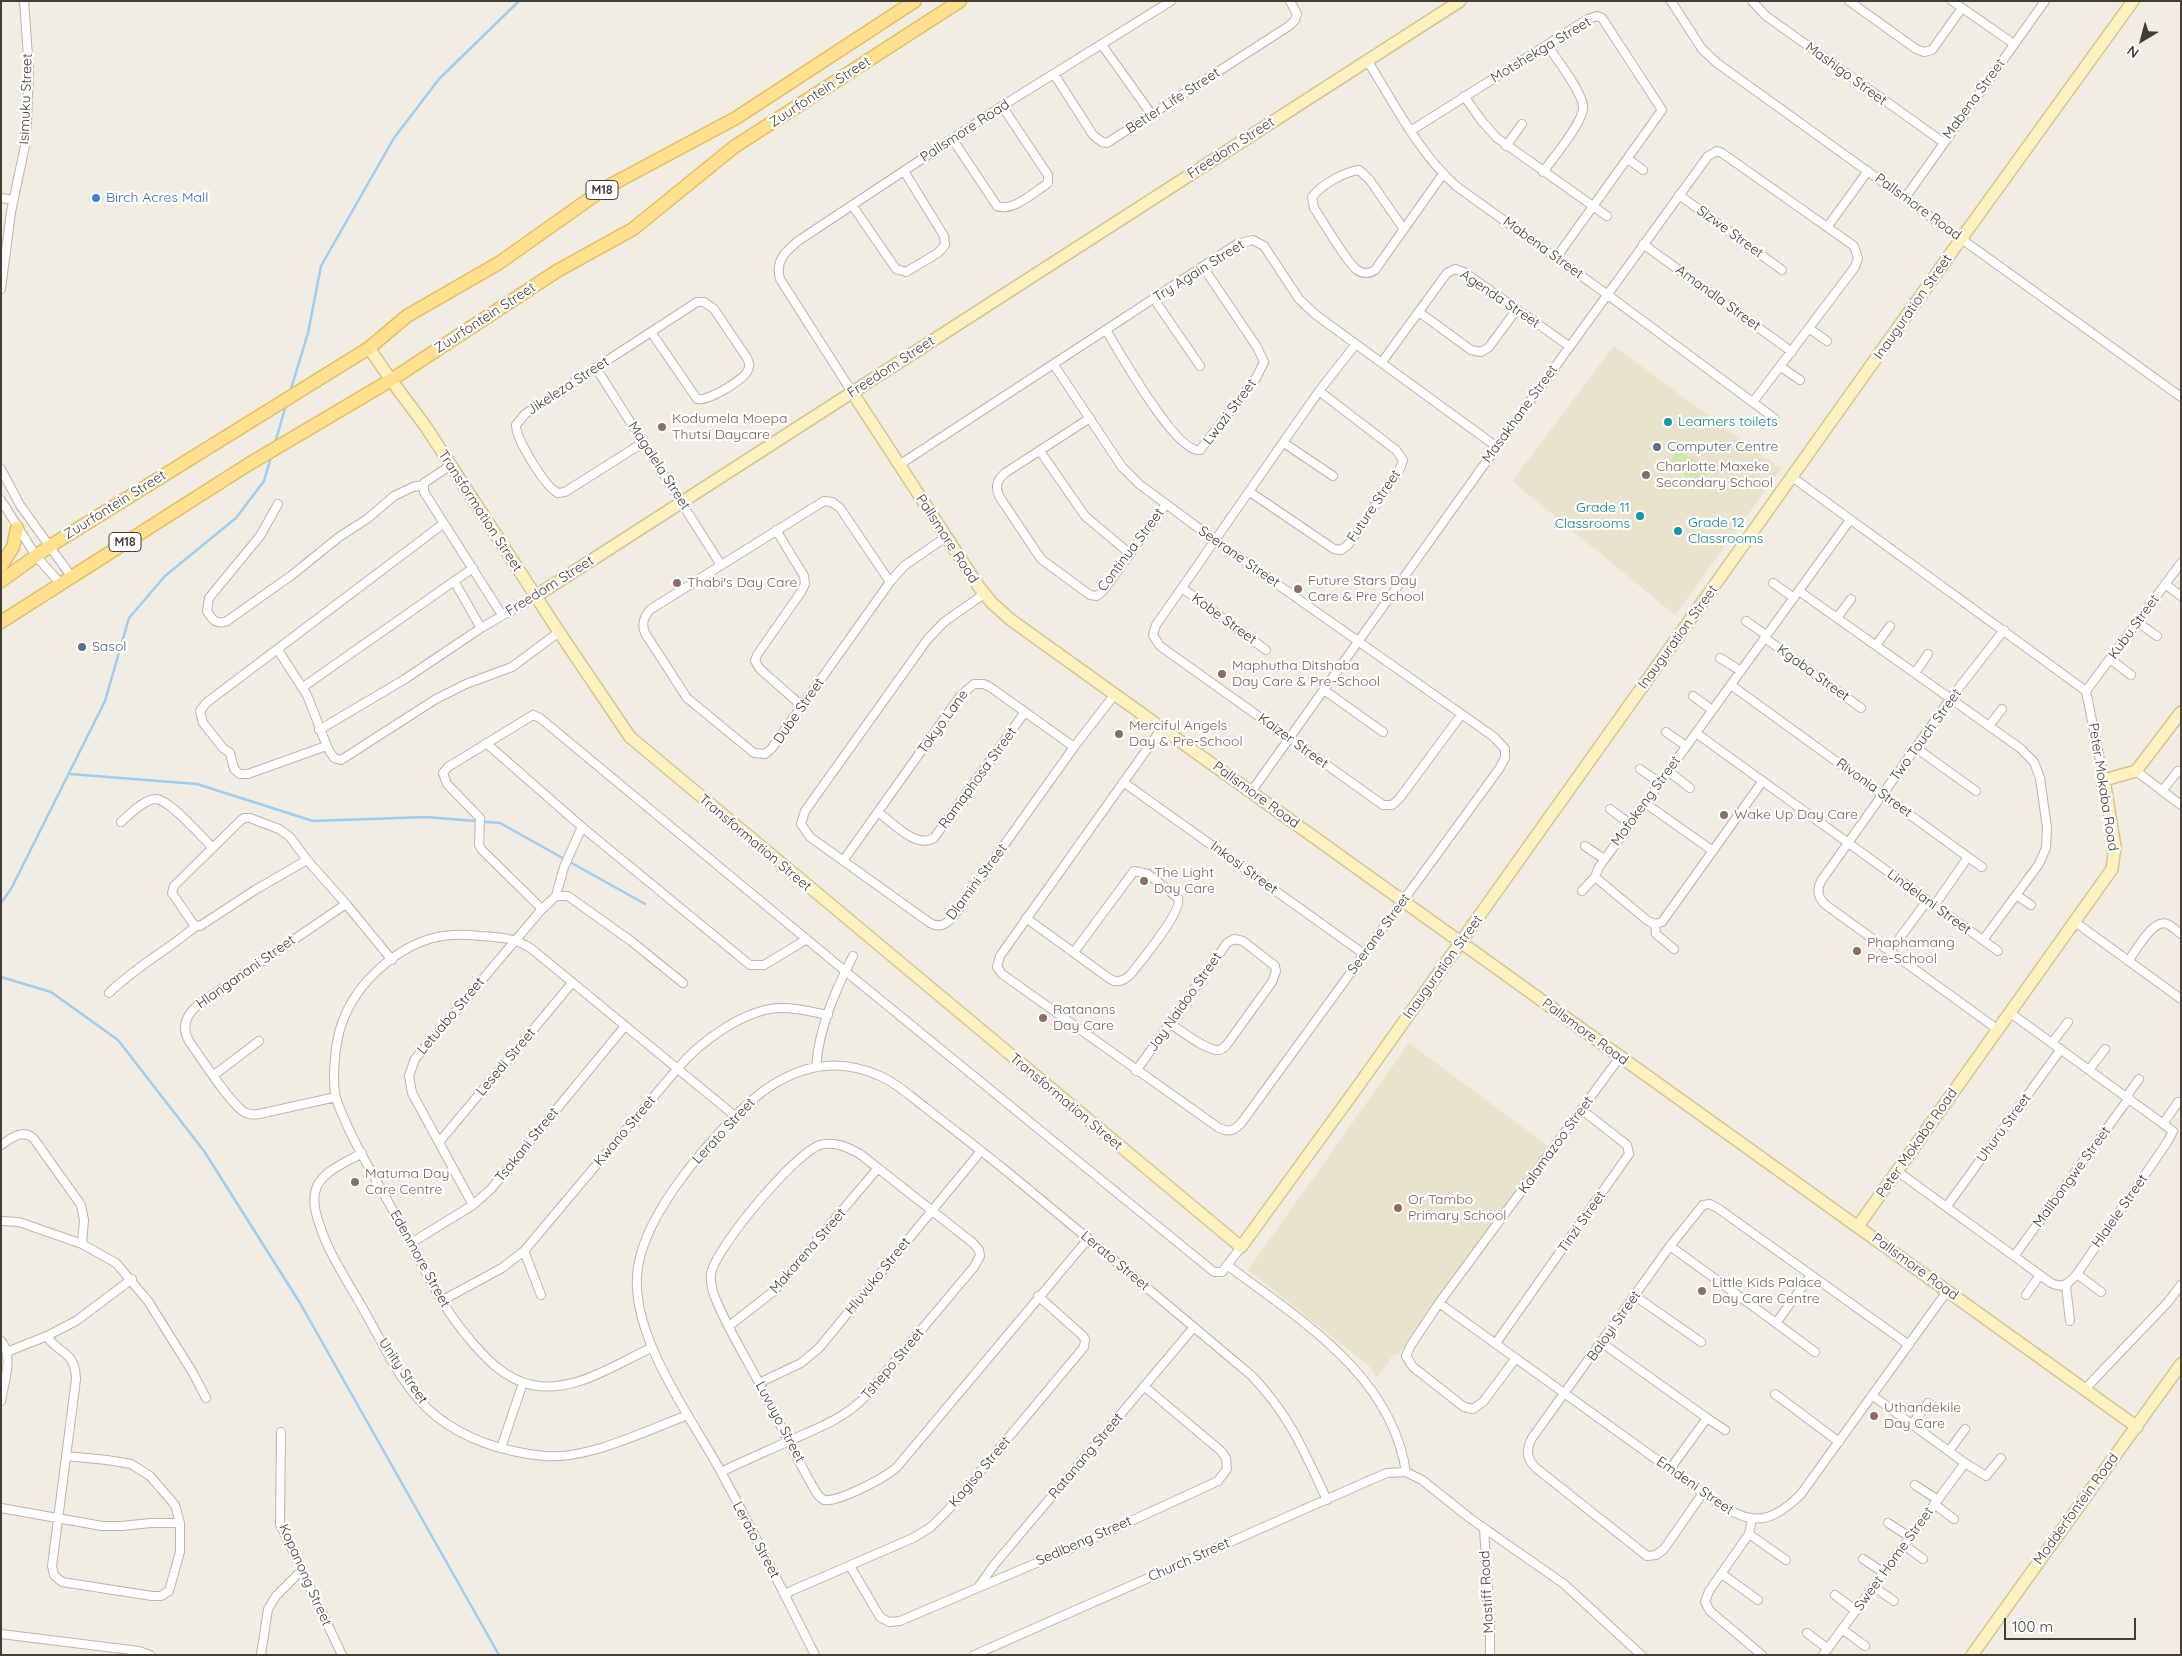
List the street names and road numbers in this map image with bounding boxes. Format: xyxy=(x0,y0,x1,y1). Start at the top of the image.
street label: Motshekga Street xyxy=(1488,13,1594,87)
street label: Mashigo Street xyxy=(1802,39,1890,109)
street label: Isimuku Street xyxy=(16,53,36,145)
street label: Zuurfontein Street xyxy=(766,53,874,131)
street label: Mabena Street xyxy=(1939,56,2009,142)
street label: Better Life Street xyxy=(1123,64,1223,138)
street label: Pallsmore Road xyxy=(917,96,1013,166)
street label: Freedom Street xyxy=(1184,114,1278,182)
street label: Pallsmore Road xyxy=(1872,170,1964,244)
road number: M18 xyxy=(586,180,618,200)
street label: Sizwe Street xyxy=(1693,202,1767,262)
street label: Mabena Street xyxy=(1500,213,1586,283)
street label: Try Again Street xyxy=(1150,236,1248,306)
street label: Inauguration Street xyxy=(1870,251,1956,363)
street label: Amandla Street xyxy=(1672,262,1764,334)
street label: Agenda Street xyxy=(1457,266,1543,332)
street label: Zuurfontein Street xyxy=(431,279,539,357)
street label: Freedom Street xyxy=(844,333,938,401)
street label: Jikeleza Street xyxy=(524,353,612,419)
street label: Masakhane Street xyxy=(1479,362,1561,466)
street label: Lwazi Street xyxy=(1200,376,1260,448)
street label: Magalela Street xyxy=(624,419,694,513)
street label: Transformation Street xyxy=(434,447,526,575)
street label: Zuurfontein Street xyxy=(61,467,169,543)
street label: Future Street xyxy=(1344,467,1404,545)
street label: Pallsmore Road xyxy=(912,491,982,587)
street label: Continua Street xyxy=(1094,505,1168,595)
street label: Seerane Street xyxy=(1195,523,1283,591)
road number: M18 xyxy=(109,532,141,552)
street label: Freedom Street xyxy=(503,552,597,620)
street label: Inauguration Street xyxy=(1635,582,1721,692)
street label: Kobe Street xyxy=(1188,590,1260,648)
street label: Kubu Street xyxy=(2105,591,2163,663)
street label: Kgaba Street xyxy=(1773,641,1853,705)
street label: Dube Street xyxy=(770,675,828,747)
street label: Two Touch Street xyxy=(1887,686,1965,784)
street label: Tokyo Lane xyxy=(914,687,972,757)
street label: Kaizer Street xyxy=(1255,710,1331,772)
street label: Peter Mokaba Road xyxy=(2085,722,2121,852)
street label: Ramaphosa Street xyxy=(936,724,1020,832)
street label: Mofokeng Street xyxy=(1608,753,1684,849)
street label: Rivonia Street xyxy=(1833,755,1915,821)
street label: Pallsmore Road xyxy=(1210,758,1302,832)
street label: Transformation Street xyxy=(695,791,815,895)
street label: Inkosi Street xyxy=(1207,838,1281,898)
street label: Dlamini Street xyxy=(943,841,1011,923)
street label: Lindelani Street xyxy=(1884,866,1974,938)
street label: Seerane Street xyxy=(1344,890,1414,978)
street label: Inauguration Street xyxy=(1400,912,1486,1022)
street label: Hlanganani Street xyxy=(193,932,299,1012)
street label: Jay Naidoo Street xyxy=(1144,949,1226,1055)
street label: Letuabo Street xyxy=(414,974,488,1058)
street label: Pallsmore Road xyxy=(1539,995,1631,1069)
street label: Lesedi Street xyxy=(473,1025,539,1099)
street label: Transformation Street xyxy=(1006,1050,1126,1154)
street label: Peter Mokaba Road xyxy=(1873,1085,1961,1201)
street label: Uhuru Street xyxy=(1973,1090,2035,1166)
street label: Kwano Street xyxy=(591,1092,659,1170)
street label: Kalamazoo Street xyxy=(1515,1093,1597,1197)
street label: Lerato Street xyxy=(689,1094,759,1168)
street label: Tsakani Street xyxy=(492,1104,562,1186)
street label: Malibongwe Street xyxy=(2030,1123,2114,1231)
street label: Hlalele Street xyxy=(2088,1171,2152,1251)
street label: Tinzi Street xyxy=(1555,1188,1609,1256)
street label: Makarena Street xyxy=(766,1205,850,1297)
street label: Edenmore Street xyxy=(386,1207,454,1311)
street label: Lerato Street xyxy=(1077,1227,1153,1295)
street label: Pallsmore Road xyxy=(1869,1230,1961,1304)
street label: Hluvuko Street xyxy=(842,1234,914,1318)
street label: Baloyi Street xyxy=(1584,1288,1644,1364)
street label: Tshepo Street xyxy=(858,1325,928,1403)
street label: Unity Street xyxy=(375,1335,431,1407)
street label: Luvuyo Street xyxy=(752,1379,808,1465)
street label: Ratanang Street xyxy=(1045,1410,1127,1502)
street label: Kagiso Street xyxy=(946,1433,1014,1511)
street label: Modderfontein Road xyxy=(2030,1450,2122,1568)
street label: Emdeni Street xyxy=(1653,1453,1737,1519)
street label: Lerato Street xyxy=(729,1499,783,1581)
street label: Sweet Home Street xyxy=(1851,1504,1937,1614)
street label: Sedibeng Street xyxy=(1034,1512,1134,1570)
street label: Kopanong Street xyxy=(275,1521,335,1629)
street label: Church Street xyxy=(1146,1535,1232,1585)
street label: Mastiff Road xyxy=(1476,1550,1498,1634)

